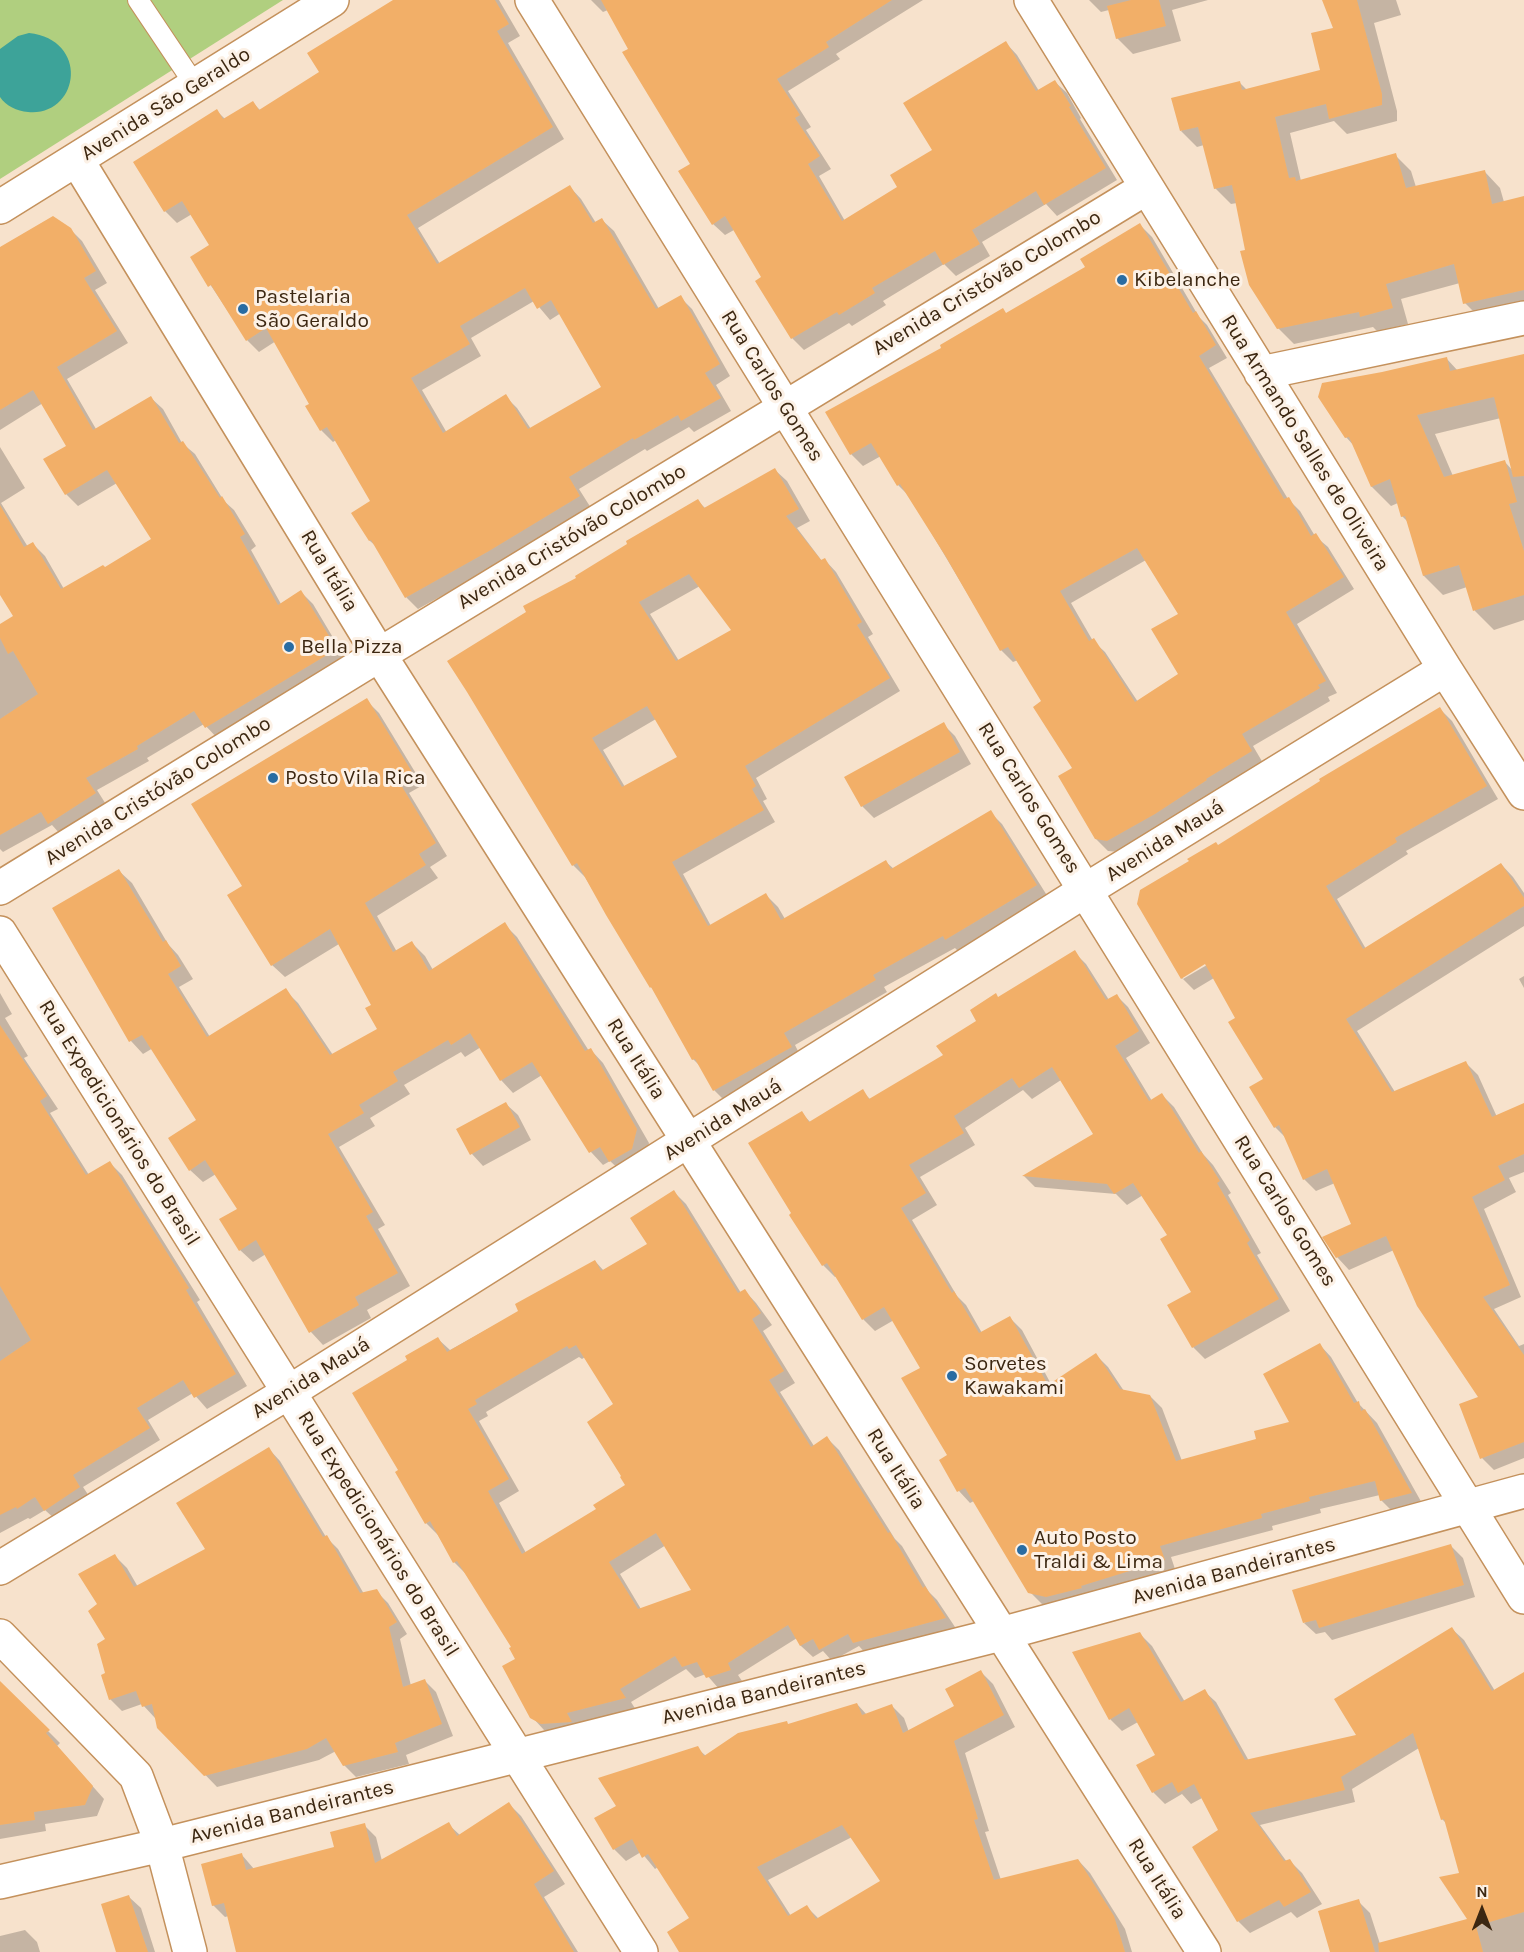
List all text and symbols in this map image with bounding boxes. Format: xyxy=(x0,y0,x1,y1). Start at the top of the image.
street label: Avenida São Geraldo xyxy=(77,42,255,166)
street label: Avenida Cristóvão Colombo xyxy=(868,205,1106,361)
place label: Kibelanche xyxy=(1134,267,1241,293)
marker: Kibelanche xyxy=(1115,273,1129,287)
place label: Pastelaria São Geraldo xyxy=(255,284,369,334)
marker: Pastelaria São Geraldo xyxy=(236,302,250,316)
street label: Rua Carlos Gomes xyxy=(715,306,829,466)
street label: Rua Armando Salles de Oliveira xyxy=(1215,310,1395,576)
street label: Avenida Cristóvão Colombo xyxy=(453,459,691,615)
street label: Rua Itália xyxy=(295,525,363,617)
place label: Bella Pizza xyxy=(301,634,403,660)
marker: Bella Pizza xyxy=(282,640,296,654)
street label: Avenida Cristóvão Colombo xyxy=(40,711,276,871)
street label: Rua Carlos Gomes xyxy=(972,718,1086,878)
place label: Posto Vila Rica xyxy=(285,765,426,791)
marker: Posto Vila Rica xyxy=(266,771,280,785)
street label: Avenida Mauá xyxy=(1101,795,1229,887)
street label: Rua Expedicionários do Brasil xyxy=(33,996,205,1250)
street label: Rua Itália xyxy=(601,1014,671,1104)
street label: Avenida Mauá xyxy=(659,1074,787,1166)
street label: Rua Carlos Gomes xyxy=(1228,1131,1342,1291)
street label: Avenida Mauá xyxy=(247,1332,375,1424)
place label: Sorvetes Kawakami xyxy=(964,1351,1064,1401)
marker: Sorvetes Kawakami xyxy=(945,1369,959,1383)
street label: Rua Expedicionários do Brasil xyxy=(292,1407,464,1661)
street label: Rua Itália xyxy=(861,1424,931,1514)
place label: Auto Posto Traldi & Lima xyxy=(1034,1525,1163,1575)
street label: Avenida Bandeirantes xyxy=(1130,1532,1338,1610)
marker: Auto Posto Traldi & Lima xyxy=(1015,1543,1029,1557)
street label: Avenida Bandeirantes xyxy=(659,1655,869,1731)
street label: Avenida Bandeirantes xyxy=(187,1774,397,1850)
street label: Rua Itália xyxy=(1122,1834,1192,1924)
north arrow xyxy=(1452,1880,1512,1940)
text: N xyxy=(1476,1882,1488,1901)

